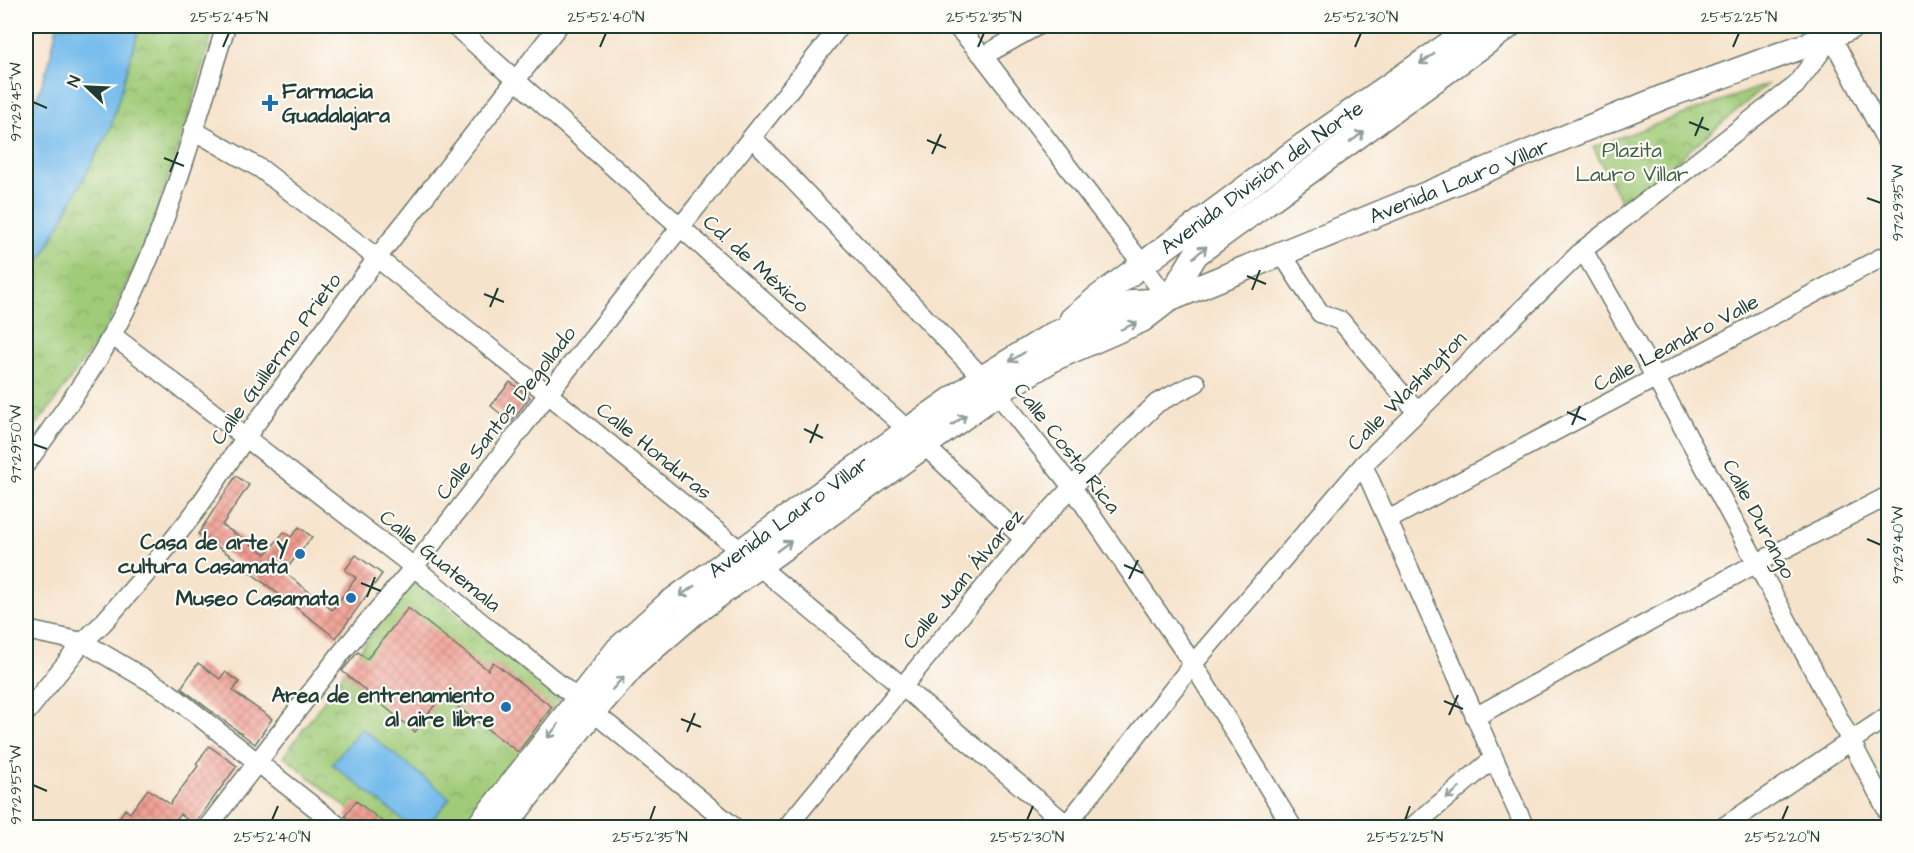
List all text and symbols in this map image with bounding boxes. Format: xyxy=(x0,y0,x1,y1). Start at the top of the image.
text: 25°52'45"N xyxy=(190,7,268,28)
text: 25°52'40"N xyxy=(568,7,644,28)
text: 25°52'35"N xyxy=(946,7,1022,28)
text: 25°52'30"N xyxy=(1324,7,1398,28)
text: 25°52'25"N xyxy=(1701,7,1777,28)
one-way arrow xyxy=(1419,53,1435,65)
north arrow xyxy=(57,57,117,117)
text: 97°29'45"W xyxy=(6,62,27,142)
text: N xyxy=(62,73,86,90)
place label: Farmacia Guadalajara xyxy=(282,77,390,131)
street label: Avenida División del Norte xyxy=(1154,93,1369,261)
marker: Farmacia Guadalajara xyxy=(263,96,277,110)
one-way arrow xyxy=(1349,131,1365,143)
street label: Avenida Lauro Villar xyxy=(1365,131,1554,231)
park label: Plazita Lauro Villar xyxy=(1576,136,1689,189)
text: 97°29'35"W xyxy=(1888,165,1909,241)
street label: Cd. de México xyxy=(696,208,816,320)
one-way arrow xyxy=(1193,245,1208,259)
street label: Calle Guillermo Prieto xyxy=(204,267,348,451)
street label: Calle Leandro Valle xyxy=(1588,287,1764,399)
one-way arrow xyxy=(1120,319,1138,331)
street label: Calle Santos Degollado xyxy=(429,320,585,507)
street label: Calle Washington xyxy=(1341,325,1475,459)
one-way arrow xyxy=(1009,351,1026,363)
street label: Calle Costa Rica xyxy=(1007,376,1128,520)
street label: Calle Honduras xyxy=(590,395,718,507)
text: 97°29'50"W xyxy=(6,405,27,483)
one-way arrow xyxy=(951,414,967,426)
street label: Avenida Lauro Villar xyxy=(702,448,875,585)
street label: Calle Durango xyxy=(1714,454,1803,585)
street label: Calle Juan Álvarez xyxy=(896,502,1031,655)
street label: Calle Guatemala xyxy=(373,503,507,619)
text: 97°29'40"W xyxy=(1888,506,1909,584)
place label: Casa de arte y cultura Casamata xyxy=(118,528,288,581)
one-way arrow xyxy=(776,540,792,552)
marker: Casa de arte y cultura Casamata xyxy=(293,547,307,561)
place label: Museo Casamata xyxy=(176,584,339,613)
one-way arrow xyxy=(679,585,695,597)
marker: Museo Casamata xyxy=(344,591,358,605)
one-way arrow xyxy=(611,676,625,691)
place label: Area de entrenamiento al aire libre xyxy=(272,681,495,734)
marker: Area de entrenamiento al aire libre xyxy=(499,700,513,714)
one-way arrow xyxy=(547,723,560,739)
text: 97°29'55"W xyxy=(6,745,27,825)
one-way arrow xyxy=(1445,786,1461,799)
text: 25°52'40"N xyxy=(234,827,310,848)
text: 25°52'35"N xyxy=(612,827,688,848)
text: 25°52'30"N xyxy=(990,827,1064,848)
text: 25°52'25"N xyxy=(1367,827,1443,848)
text: 25°52'20"N xyxy=(1744,827,1820,848)

